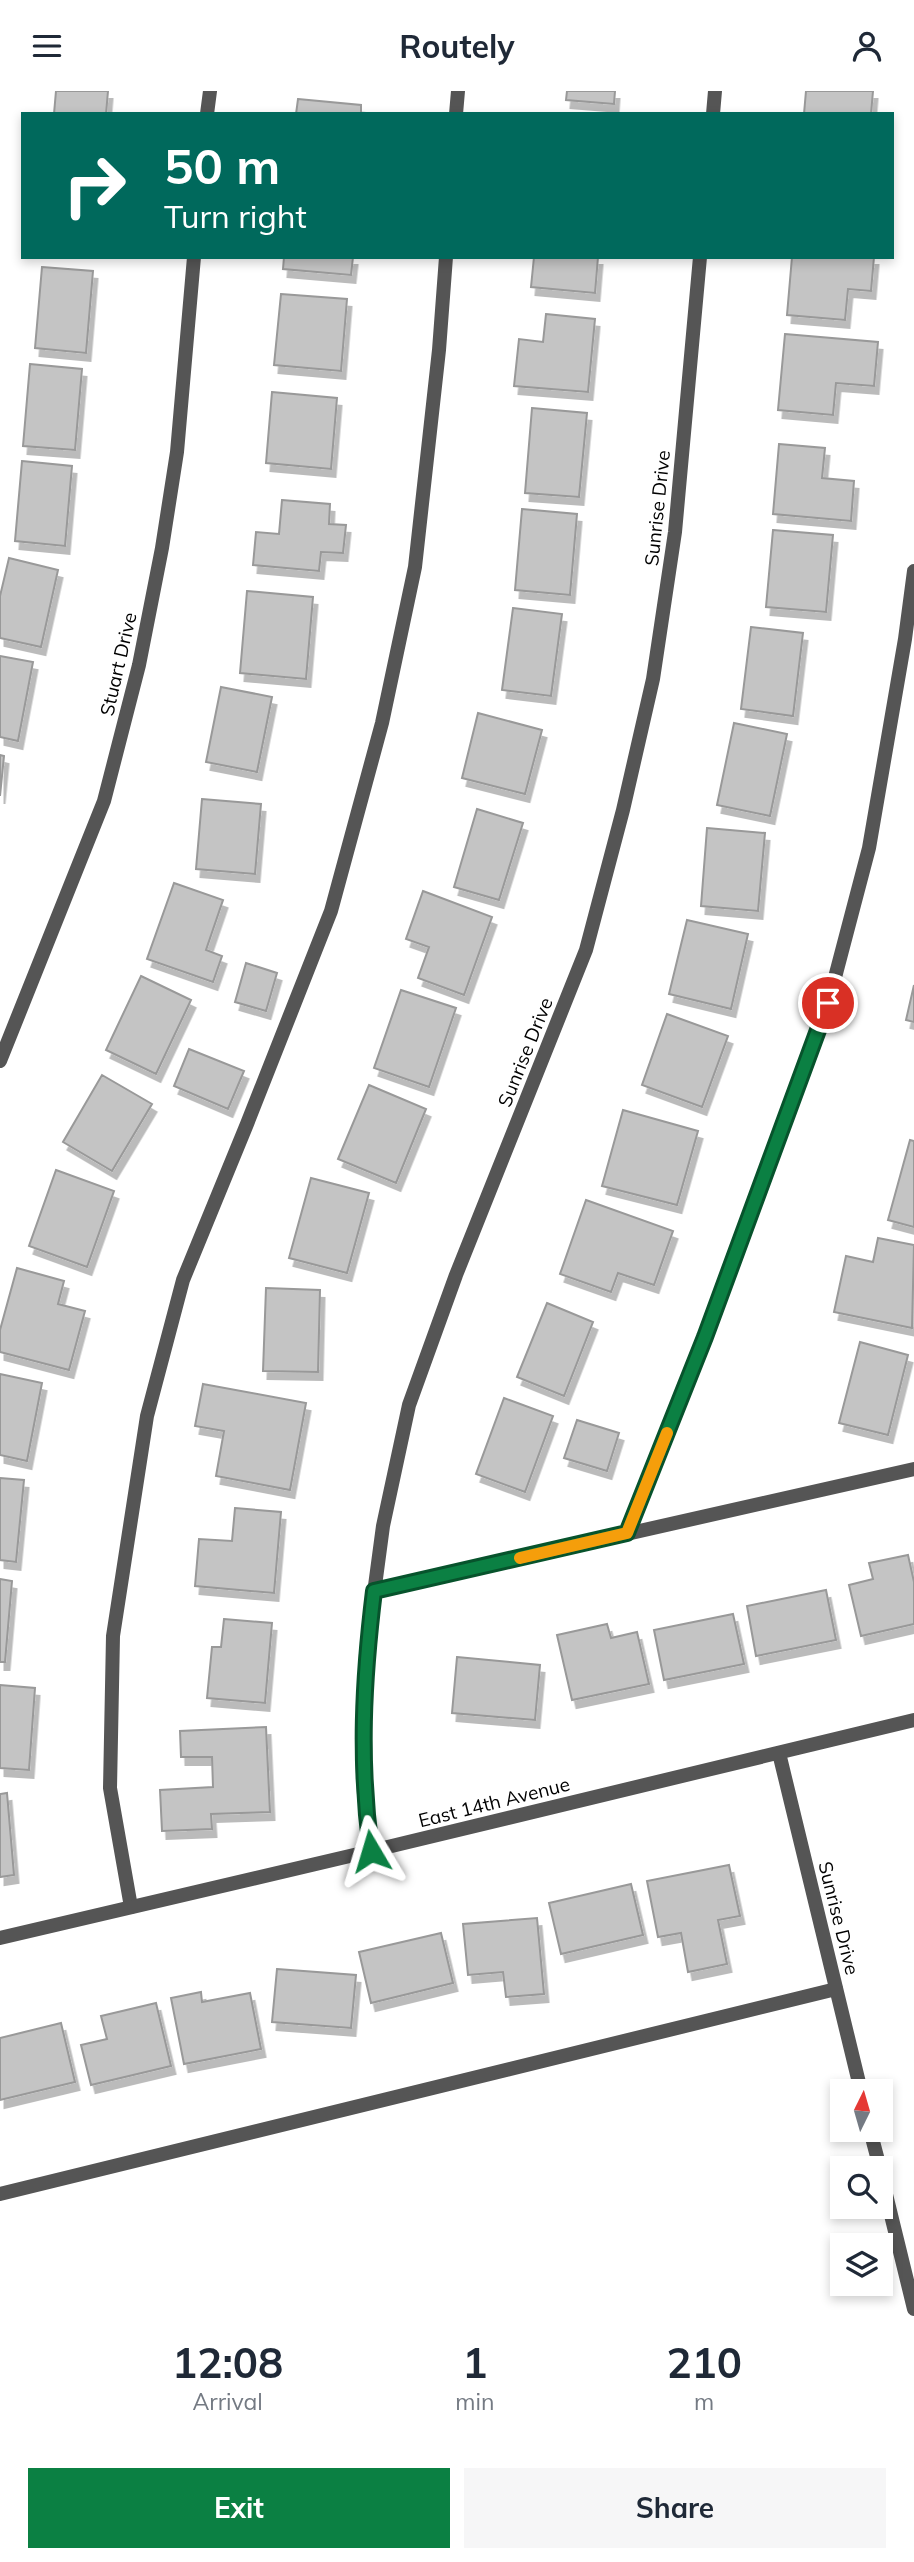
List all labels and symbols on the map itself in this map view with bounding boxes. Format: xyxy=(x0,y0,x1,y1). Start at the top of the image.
street label: Sunrise Drive xyxy=(639,449,675,567)
street label: Stuart Drive xyxy=(94,610,142,718)
pin xyxy=(798,973,858,1033)
street label: Sunrise Drive xyxy=(492,994,558,1110)
street label: East 14th Avenue xyxy=(416,1772,572,1832)
position arrow xyxy=(334,1814,408,1888)
street label: Sunrise Drive xyxy=(813,1859,865,1977)
north arrow xyxy=(830,2079,892,2142)

